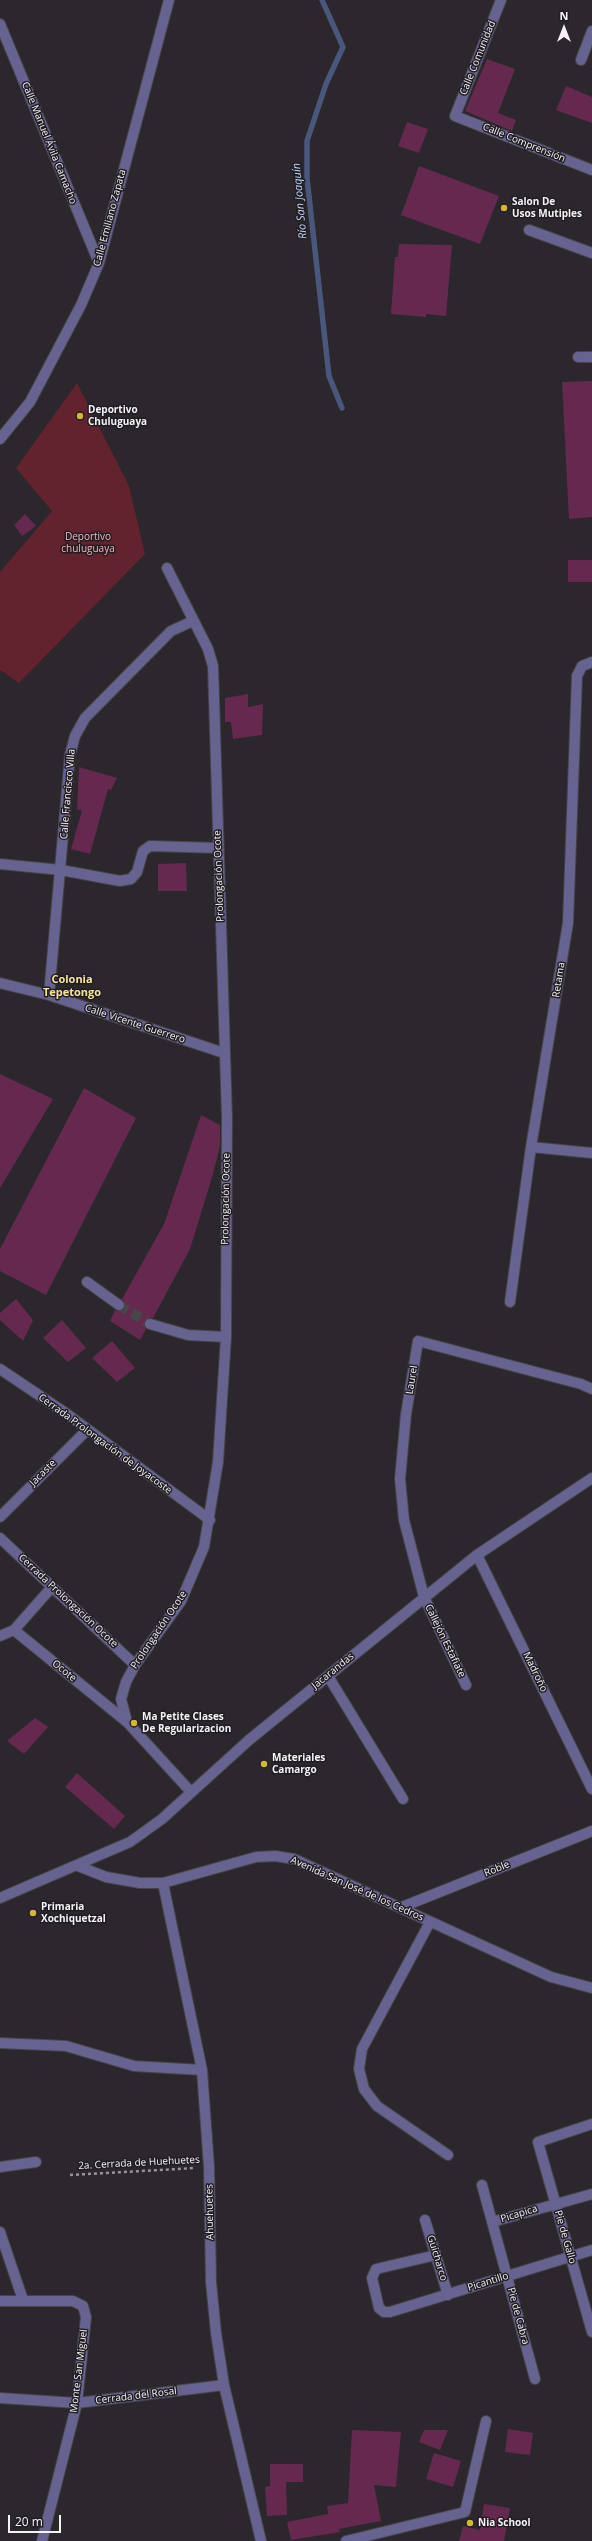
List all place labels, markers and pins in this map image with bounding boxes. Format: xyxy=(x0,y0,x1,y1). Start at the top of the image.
place label: Salon De Usos Mutiples xyxy=(512,196,582,220)
marker: Salon De Usos Mutiples xyxy=(499,203,509,213)
place label: Deportivo Chuluguaya xyxy=(88,404,147,428)
marker: Deportivo Chuluguaya xyxy=(75,411,85,421)
place label: Ma Petite Clases De Regularizacion xyxy=(142,1711,231,1734)
marker: Ma Petite Clases De Regularizacion xyxy=(129,1718,139,1728)
place label: Materiales Camargo xyxy=(272,1752,325,1776)
marker: Materiales Camargo xyxy=(259,1759,269,1769)
place label: Primaria Xochiquetzal xyxy=(41,1901,106,1924)
marker: Primaria Xochiquetzal xyxy=(28,1908,38,1918)
place label: Nia School xyxy=(478,2517,530,2529)
marker: Nia School xyxy=(465,2518,475,2528)

